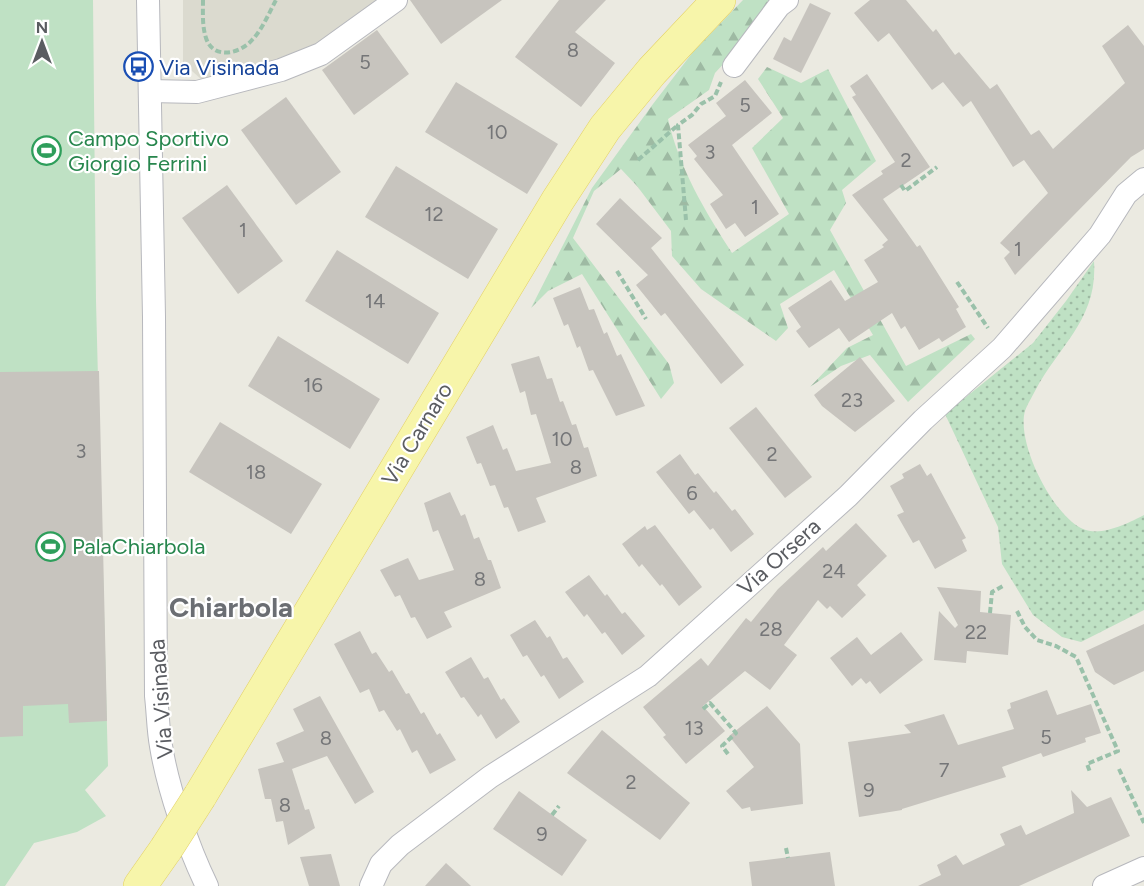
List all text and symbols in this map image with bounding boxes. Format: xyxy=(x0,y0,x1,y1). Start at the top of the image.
north arrow xyxy=(12,12,72,72)
text: N xyxy=(36,18,48,37)
house number: 8 xyxy=(567,38,579,62)
house number: 5 xyxy=(359,50,371,74)
bus stop icon: Via Visinada xyxy=(122,51,154,83)
place label: Via Visinada xyxy=(159,54,279,81)
house number: 5 xyxy=(739,93,751,117)
house number: 10 xyxy=(486,120,508,144)
place label: Campo Sportivo Giorgio Ferrini xyxy=(68,125,229,177)
sports icon: Campo Sportivo Giorgio Ferrini xyxy=(31,135,63,167)
house number: 3 xyxy=(705,140,715,164)
house number: 2 xyxy=(900,148,912,172)
house number: 1 xyxy=(751,195,759,219)
house number: 12 xyxy=(424,202,444,226)
house number: 1 xyxy=(239,218,247,242)
house number: 1 xyxy=(1014,237,1022,261)
house number: 14 xyxy=(365,289,385,313)
house number: 16 xyxy=(303,373,323,397)
street label: Via Carnaro xyxy=(376,378,458,490)
house number: 23 xyxy=(841,388,863,412)
house number: 10 xyxy=(551,427,573,451)
house number: 3 xyxy=(76,439,86,463)
house number: 2 xyxy=(766,442,778,466)
house number: 8 xyxy=(570,455,582,479)
house number: 18 xyxy=(246,460,266,484)
house number: 6 xyxy=(686,481,698,505)
street label: Via Orsera xyxy=(732,513,826,601)
sports icon: PalaChiarbola xyxy=(35,530,67,562)
place label: PalaChiarbola xyxy=(72,533,205,560)
house number: 24 xyxy=(822,559,846,583)
house number: 8 xyxy=(474,567,486,591)
district label: Chiarbola xyxy=(169,590,293,624)
house number: 28 xyxy=(759,617,783,641)
house number: 22 xyxy=(965,620,987,644)
street label: Via Visinada xyxy=(143,638,179,760)
house number: 13 xyxy=(684,716,704,740)
house number: 5 xyxy=(1040,725,1052,749)
house number: 8 xyxy=(320,726,332,750)
house number: 7 xyxy=(939,758,950,782)
house number: 2 xyxy=(625,770,637,794)
house number: 9 xyxy=(863,778,875,802)
house number: 8 xyxy=(279,793,291,817)
house number: 9 xyxy=(536,822,548,846)

